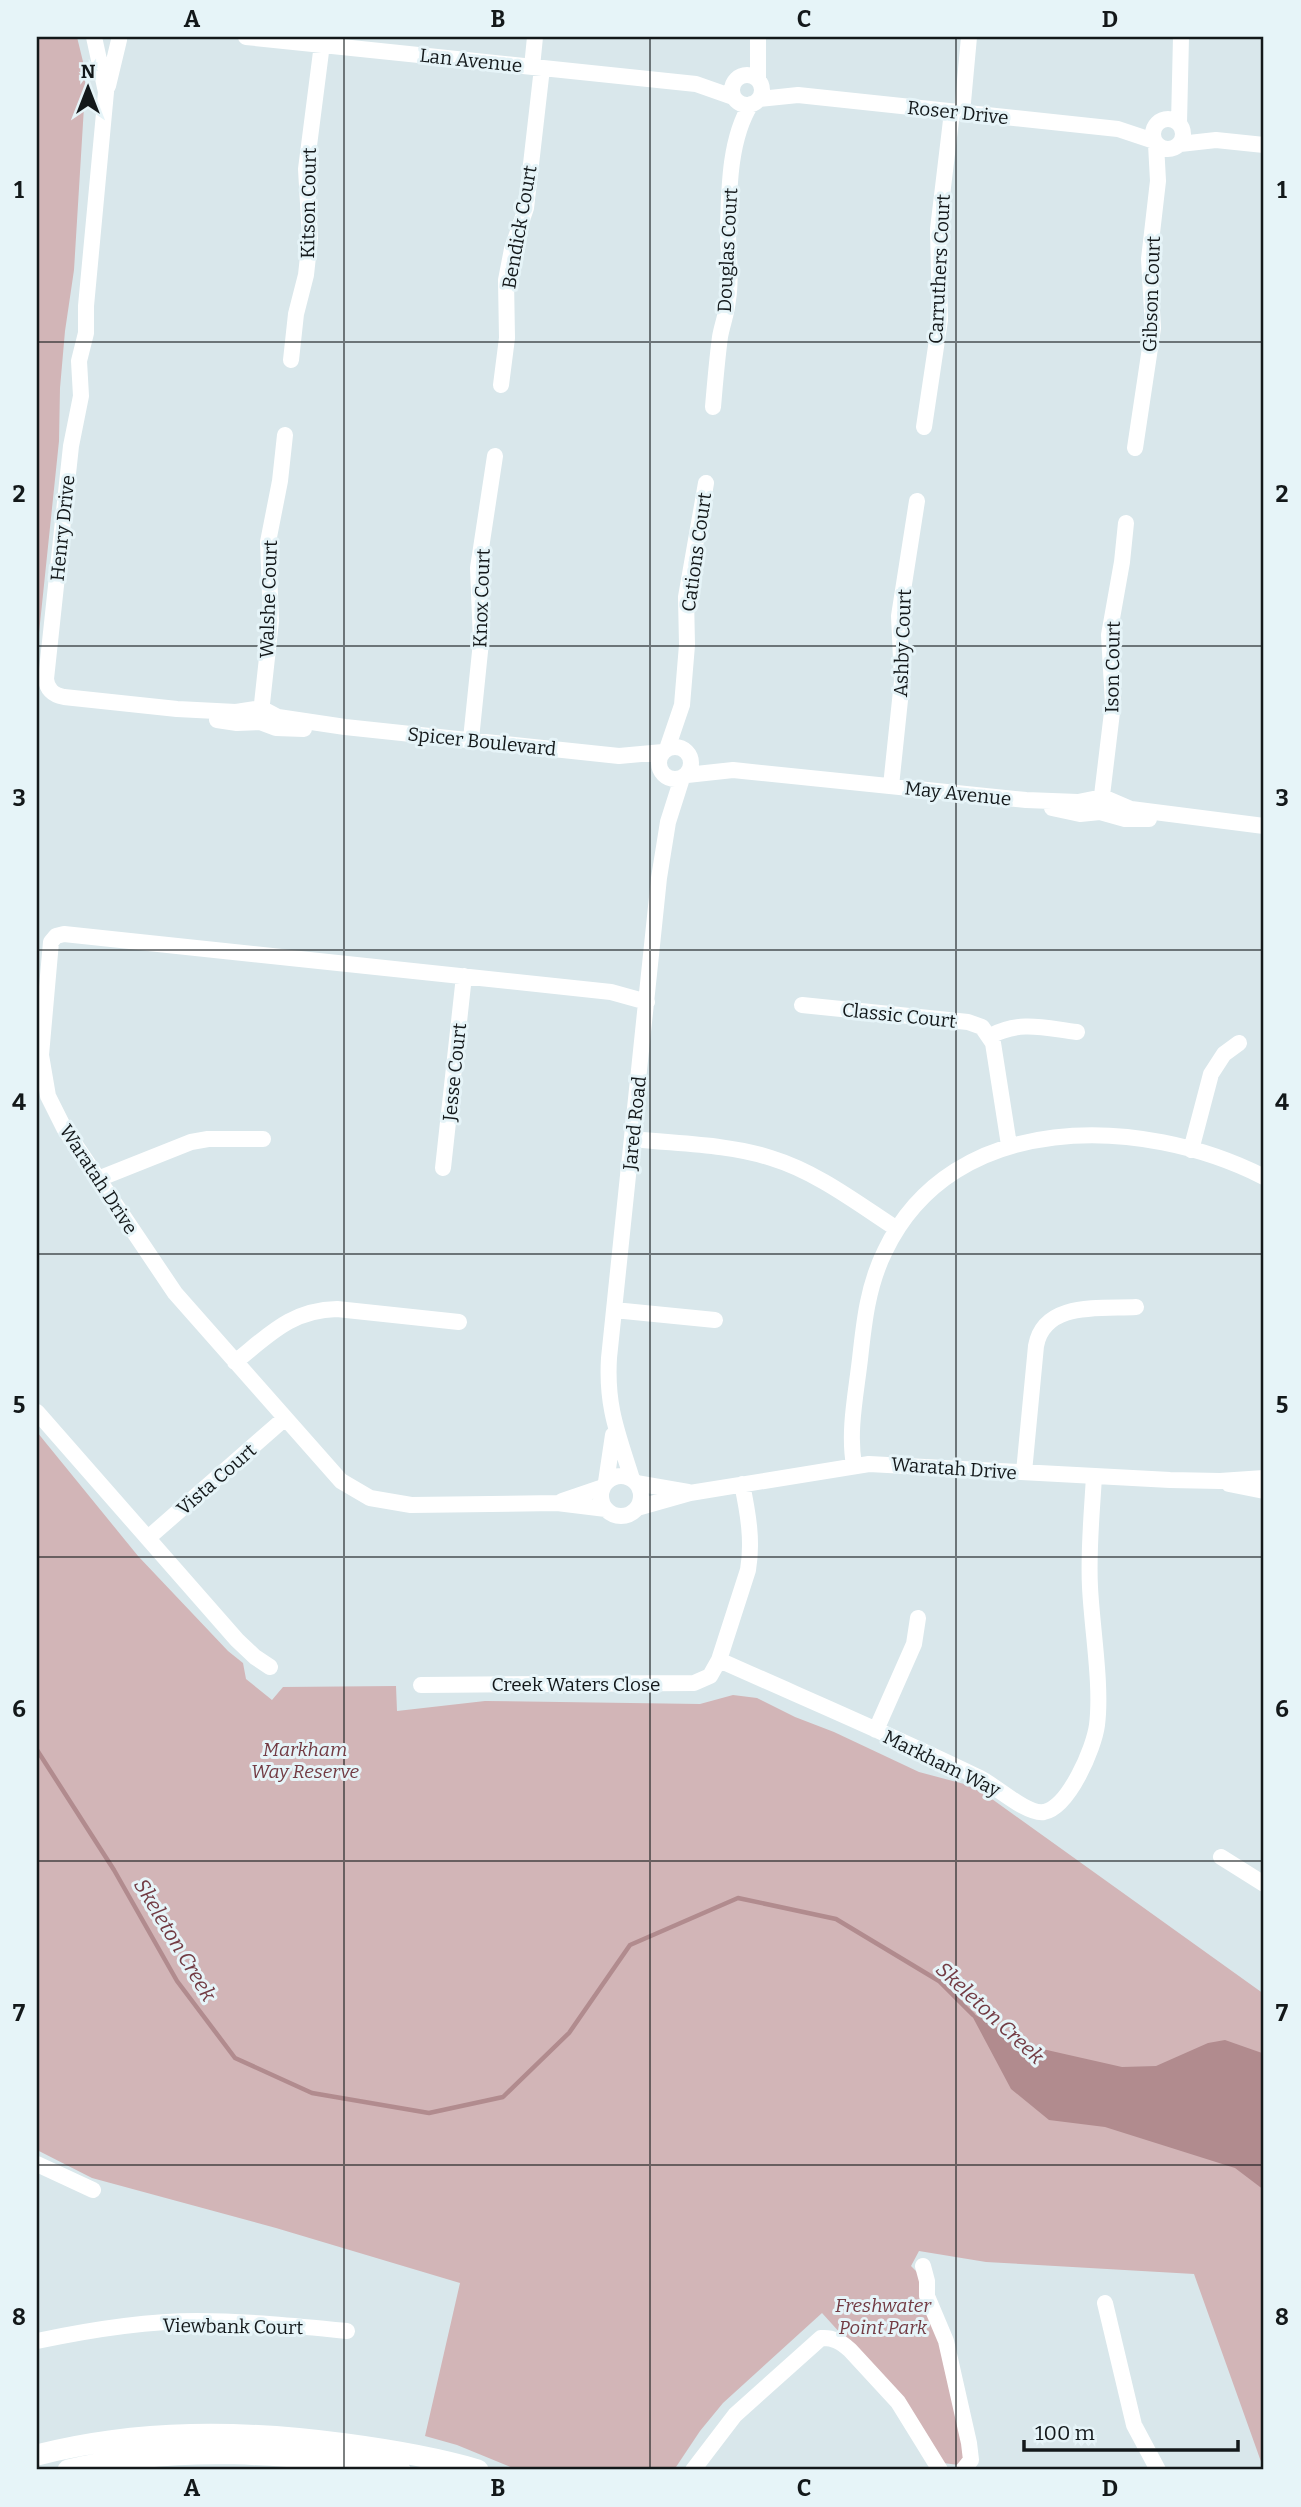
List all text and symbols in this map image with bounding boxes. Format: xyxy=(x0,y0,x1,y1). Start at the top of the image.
text: A xyxy=(184,5,201,33)
text: B xyxy=(491,5,505,33)
text: C xyxy=(797,5,811,33)
text: D xyxy=(1102,5,1118,33)
street label: Lan Avenue xyxy=(418,44,524,77)
north arrow xyxy=(52,52,122,122)
text: N xyxy=(81,60,96,83)
street label: Roser Drive xyxy=(906,96,1010,129)
street label: Kitson Court xyxy=(296,147,321,259)
street label: Bendick Court xyxy=(497,163,542,291)
text: 1 xyxy=(14,176,24,204)
text: 1 xyxy=(1277,176,1287,204)
street label: Douglas Court xyxy=(713,187,742,313)
street label: Carruthers Court xyxy=(924,193,955,345)
street label: Gibson Court xyxy=(1138,235,1165,353)
street label: Henry Drive xyxy=(45,474,80,582)
text: 2 xyxy=(13,480,26,508)
text: 2 xyxy=(1276,480,1289,508)
street label: Cations Court xyxy=(677,491,716,613)
street label: Walshe Court xyxy=(255,539,282,659)
street label: Knox Court xyxy=(468,548,495,648)
street label: Ashby Court xyxy=(889,588,916,698)
street label: Ison Court xyxy=(1100,621,1125,713)
street label: Spicer Boulevard xyxy=(407,722,557,761)
street label: May Avenue xyxy=(903,776,1012,811)
text: 3 xyxy=(12,784,26,812)
text: 3 xyxy=(1275,784,1289,812)
street label: Classic Court xyxy=(841,998,957,1033)
street label: Jesse Court xyxy=(438,1022,471,1123)
street label: Jared Road xyxy=(618,1075,651,1172)
text: 4 xyxy=(12,1088,26,1116)
text: 4 xyxy=(1275,1088,1289,1116)
street label: Waratah Drive xyxy=(55,1120,143,1238)
text: 5 xyxy=(13,1391,25,1419)
text: 5 xyxy=(1276,1391,1288,1419)
street label: Vista Court xyxy=(172,1439,261,1520)
street label: Waratah Drive xyxy=(890,1453,1018,1484)
street label: Creek Waters Close xyxy=(492,1673,660,1696)
text: 6 xyxy=(12,1695,26,1723)
text: 6 xyxy=(1275,1695,1289,1723)
street label: Markham Way xyxy=(879,1725,1005,1802)
park label: Markham Way Reserve xyxy=(251,1738,360,1783)
water label: Skeleton Creek xyxy=(128,1874,222,2007)
water label: Skeleton Creek xyxy=(931,1956,1050,2070)
text: 7 xyxy=(13,1999,26,2027)
text: 7 xyxy=(1276,1999,1289,2027)
park label: Freshwater Point Park xyxy=(835,2294,932,2339)
text: 8 xyxy=(12,2303,26,2331)
text: 8 xyxy=(1275,2303,1289,2331)
street label: Viewbank Court xyxy=(162,2314,304,2339)
scale bar xyxy=(1024,2409,1238,2453)
text: 100 m xyxy=(1035,2420,1095,2446)
text: A xyxy=(184,2474,201,2502)
text: B xyxy=(491,2474,505,2502)
text: C xyxy=(797,2474,811,2502)
text: D xyxy=(1102,2474,1118,2502)

